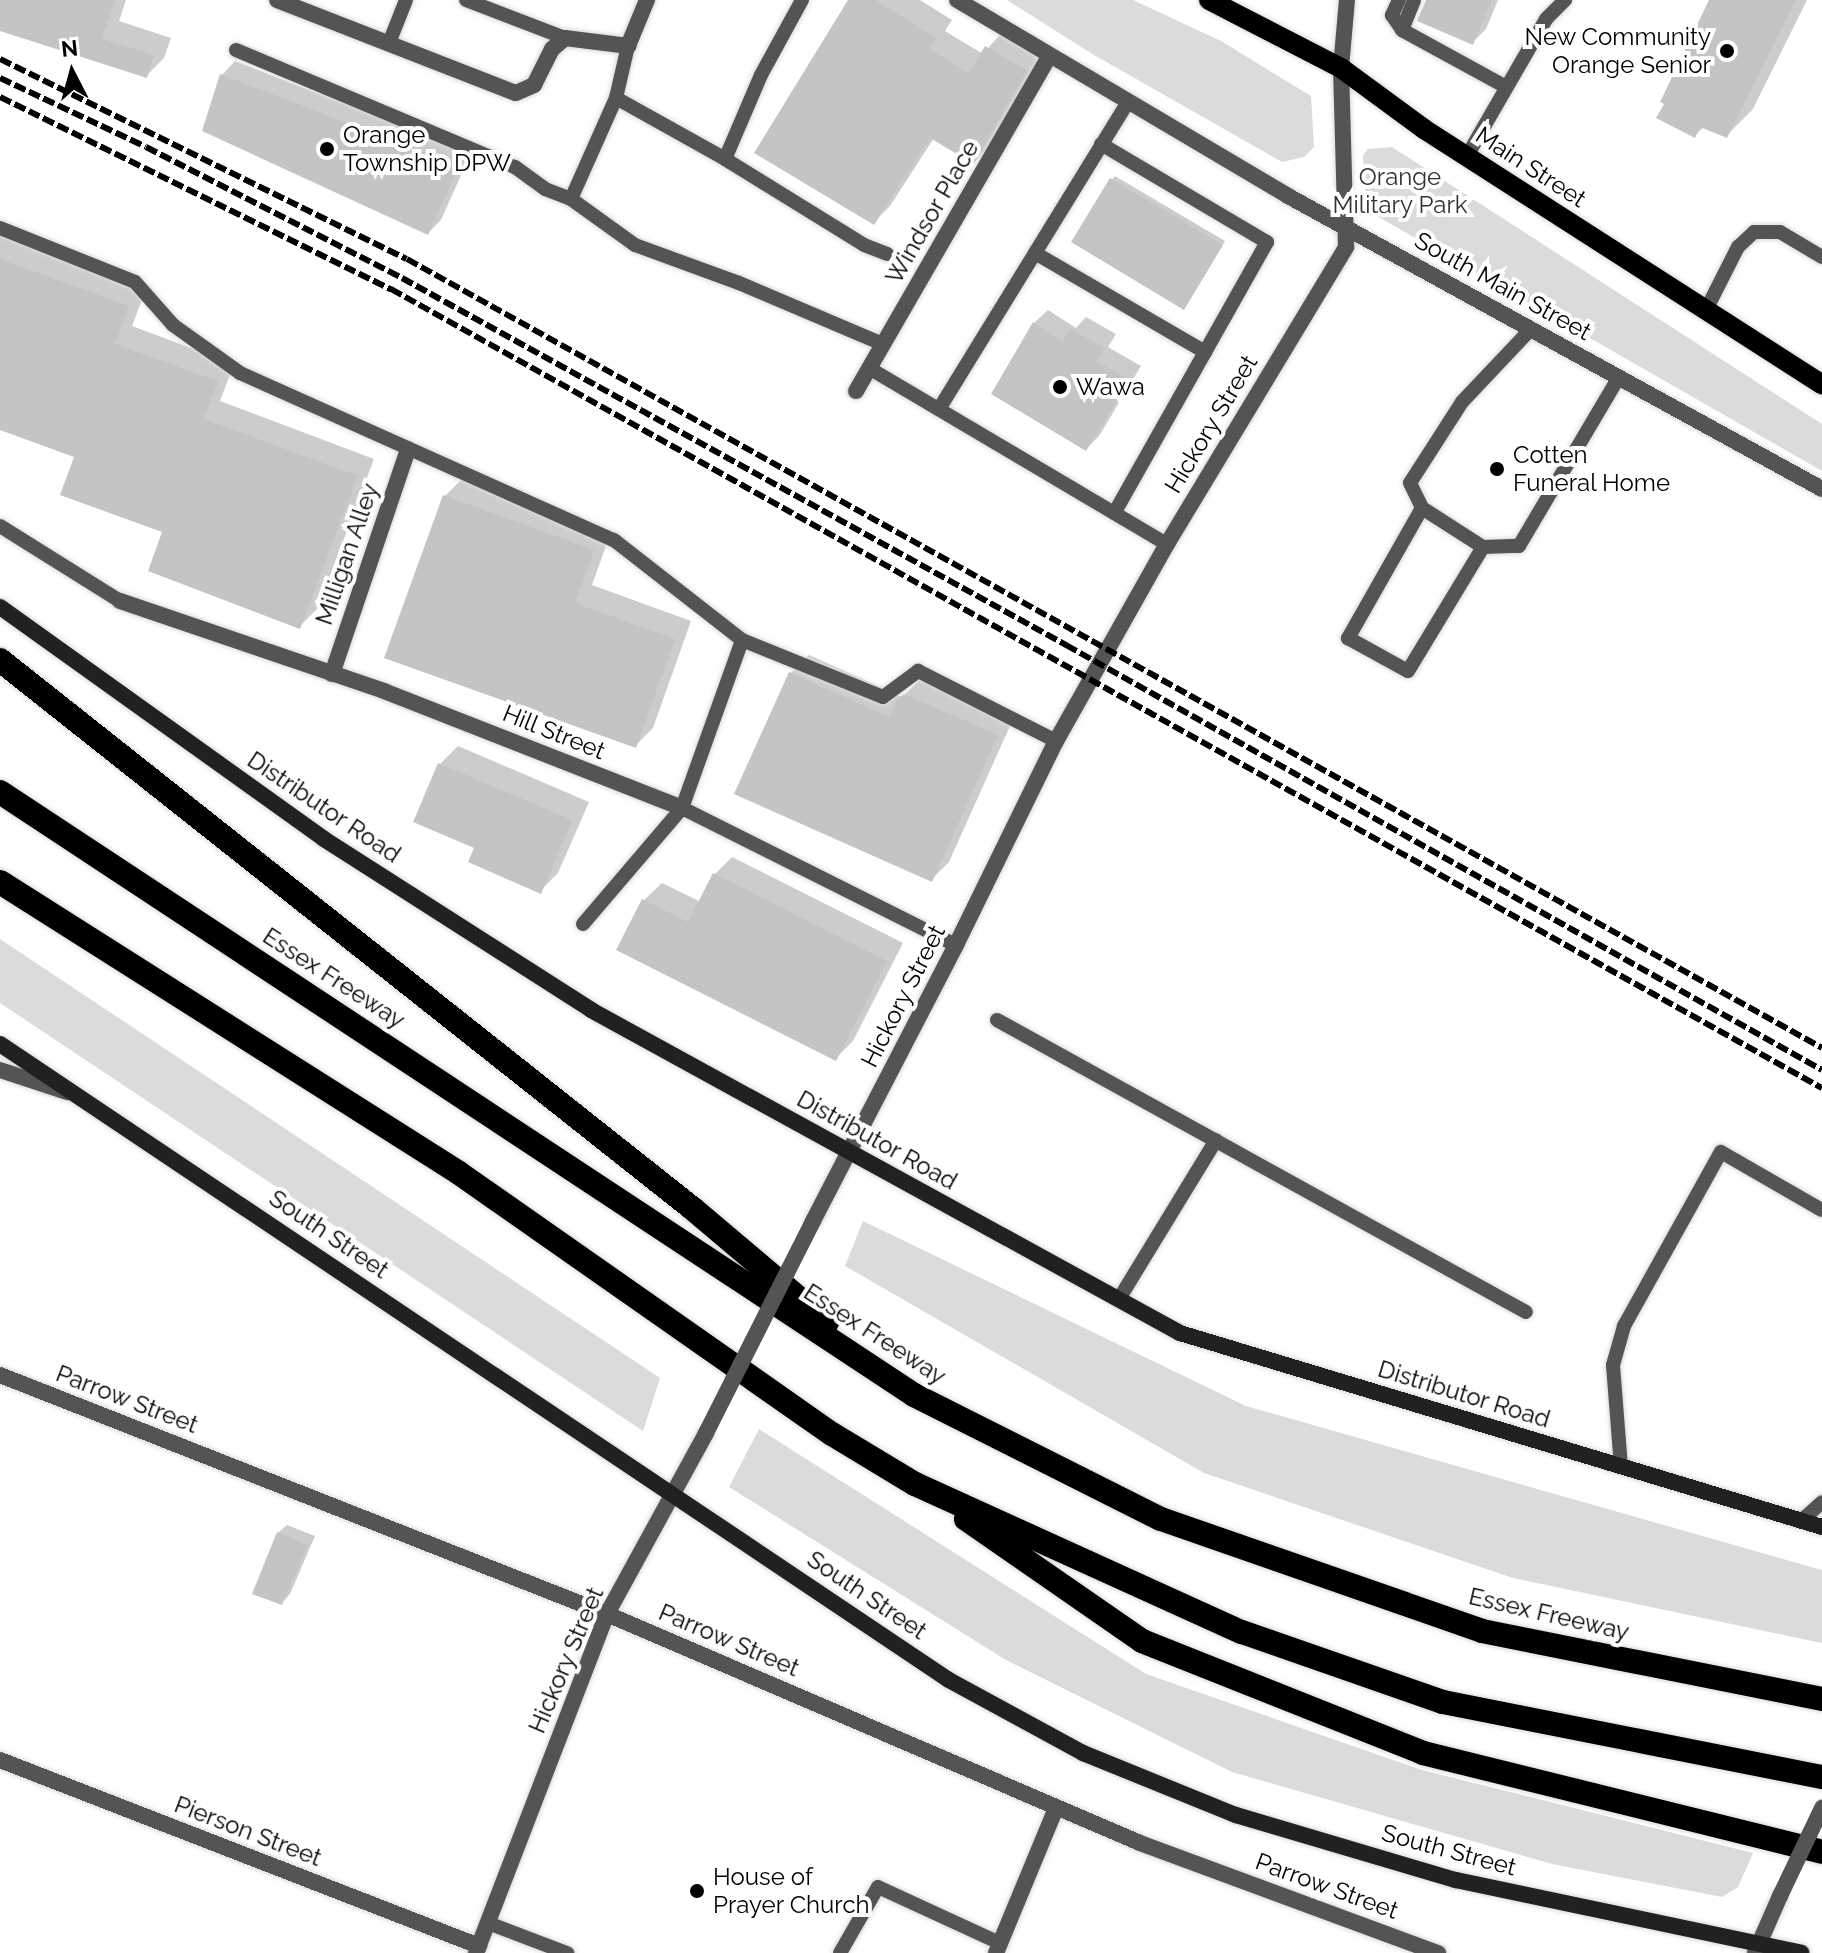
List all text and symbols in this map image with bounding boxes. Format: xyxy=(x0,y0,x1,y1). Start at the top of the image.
place label: New Community Orange Senior xyxy=(1524,23,1711,79)
north arrow xyxy=(32,32,112,112)
text: N xyxy=(60,34,79,62)
marker: New Community Orange Senior xyxy=(1718,42,1736,60)
place label: Orange Township DPW xyxy=(343,121,511,177)
street label: Main Street xyxy=(1470,121,1592,213)
street label: Windsor Place xyxy=(879,135,985,289)
marker: Orange Township DPW xyxy=(318,140,336,158)
park label: Orange Military Park xyxy=(1332,163,1468,219)
street label: South Main Street xyxy=(1410,226,1596,346)
street label: Hickory Street xyxy=(1158,349,1264,499)
place label: Wawa xyxy=(1076,373,1145,401)
marker: Wawa xyxy=(1051,378,1069,396)
place label: Cotten Funeral Home xyxy=(1513,441,1671,497)
marker: Cotten Funeral Home xyxy=(1488,460,1506,478)
street label: Milligan Alley xyxy=(309,479,385,629)
street label: Hill Street xyxy=(498,698,610,766)
street label: Distributor Road xyxy=(242,745,406,869)
street label: Hickory Street xyxy=(855,920,951,1072)
street label: Essex Freeway xyxy=(258,921,410,1035)
street label: Distributor Road xyxy=(792,1084,962,1196)
street label: South Street xyxy=(264,1184,394,1284)
street label: Essex Freeway xyxy=(799,1277,951,1391)
street label: Distributor Road xyxy=(1374,1354,1554,1434)
street label: Parrow Street xyxy=(52,1359,202,1439)
street label: South Street xyxy=(802,1545,932,1645)
street label: Hickory Street xyxy=(522,1582,610,1738)
street label: Essex Freeway xyxy=(1466,1582,1632,1646)
street label: Parrow Street xyxy=(654,1597,804,1683)
street label: Pierson Street xyxy=(170,1790,326,1872)
street label: South Street xyxy=(1379,1818,1519,1882)
street label: Parrow Street xyxy=(1251,1847,1403,1925)
place label: House of Prayer Church xyxy=(713,1863,870,1919)
marker: House of Prayer Church xyxy=(688,1882,706,1900)

